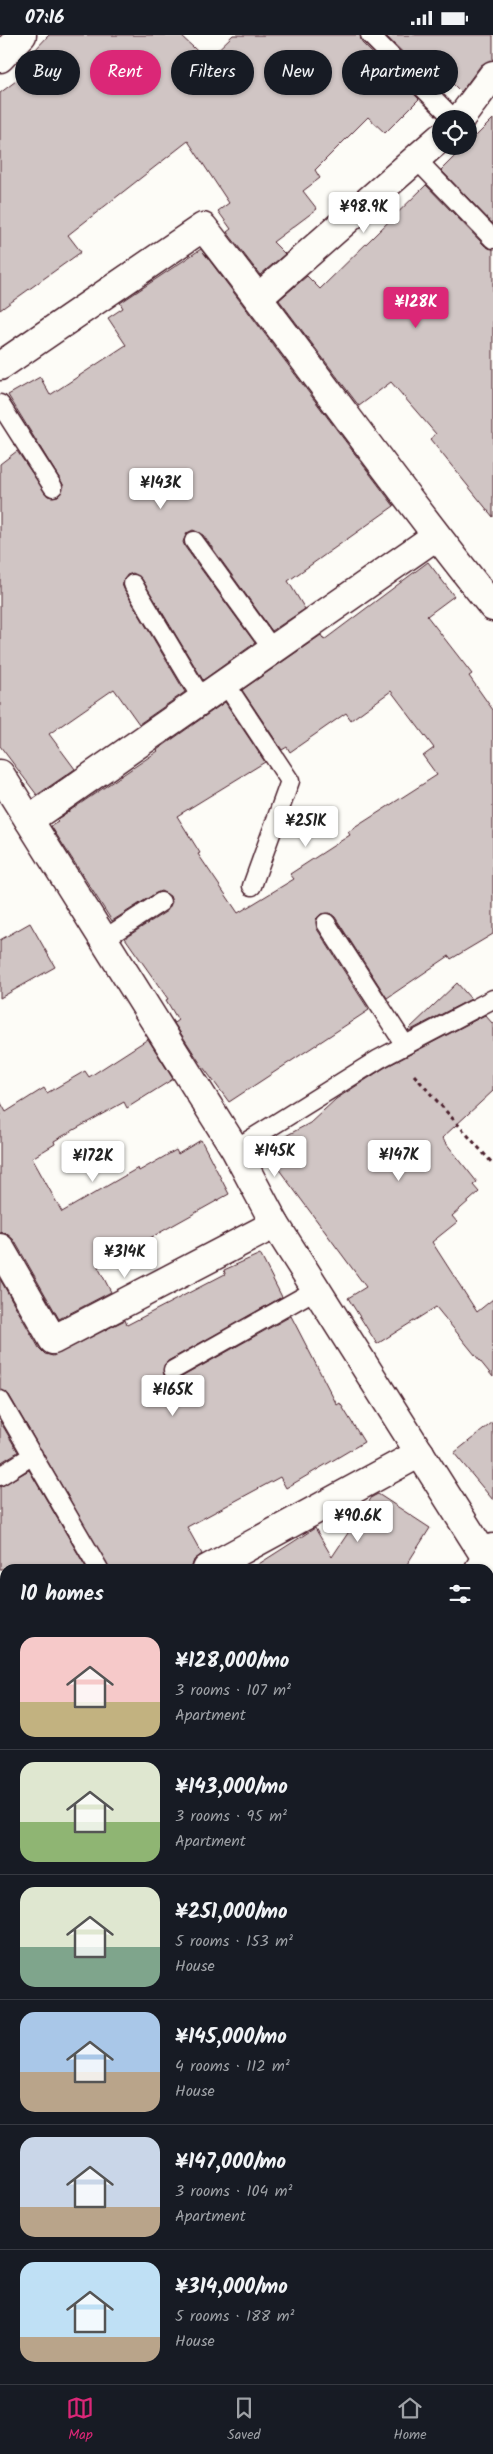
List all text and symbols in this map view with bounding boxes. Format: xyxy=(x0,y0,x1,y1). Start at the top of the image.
text: 07:16 xyxy=(25,3,64,33)
chip: Buy xyxy=(15,50,80,95)
chip: Rent xyxy=(90,50,161,95)
chip: Filters xyxy=(171,50,254,95)
chip: New xyxy=(264,50,332,95)
chip: Apartment xyxy=(342,50,458,95)
map controls xyxy=(432,110,477,155)
button: locate xyxy=(432,110,477,155)
pin: ¥98.9K xyxy=(323,191,405,234)
text: ¥98.9K xyxy=(340,195,388,220)
pin: ¥128K xyxy=(381,287,451,329)
text: ¥128K xyxy=(394,290,438,315)
pin: ¥143K xyxy=(126,467,196,510)
text: ¥143K xyxy=(140,471,182,496)
pin: ¥251K xyxy=(271,805,341,848)
text: ¥251K xyxy=(285,809,327,834)
pin: ¥145K xyxy=(240,1135,310,1178)
text: ¥145K xyxy=(254,1139,296,1164)
pin: ¥147K xyxy=(364,1139,434,1182)
pin: ¥172K xyxy=(58,1141,128,1183)
text: ¥147K xyxy=(379,1143,419,1168)
text: ¥172K xyxy=(72,1144,114,1169)
pin: ¥314K xyxy=(90,1237,160,1279)
text: ¥314K xyxy=(104,1240,146,1265)
pin: ¥165K xyxy=(138,1375,208,1417)
text: ¥165K xyxy=(152,1378,194,1403)
pin: ¥90.6K xyxy=(317,1501,399,1543)
text: ¥90.6K xyxy=(334,1504,382,1529)
text: 10 homes xyxy=(20,1578,104,1611)
icon: filters xyxy=(446,1580,474,1608)
text: ¥128,000/mo xyxy=(175,1645,289,1678)
icon: home xyxy=(60,1657,120,1717)
text: 3 rooms · 107 m² xyxy=(175,1678,291,1703)
text: Apartment xyxy=(175,1703,246,1728)
text: ¥143,000/mo xyxy=(175,1771,288,1804)
icon: home xyxy=(60,1782,120,1842)
text: 3 rooms · 95 m² xyxy=(175,1804,287,1829)
text: Apartment xyxy=(175,1829,246,1854)
text: ¥251,000/mo xyxy=(175,1896,288,1929)
icon: home xyxy=(60,1907,120,1967)
text: 5 rooms · 153 m² xyxy=(175,1929,293,1954)
text: House xyxy=(175,1954,215,1979)
text: ¥145,000/mo xyxy=(175,2021,287,2054)
icon: home xyxy=(60,2032,120,2092)
text: 4 rooms · 112 m² xyxy=(175,2054,290,2079)
text: House xyxy=(175,2079,215,2104)
text: ¥147,000/mo xyxy=(175,2146,286,2179)
icon: home xyxy=(60,2157,120,2217)
text: 3 rooms · 104 m² xyxy=(175,2179,292,2204)
text: Apartment xyxy=(175,2204,246,2229)
text: ¥314,000/mo xyxy=(175,2271,288,2304)
icon: home xyxy=(60,2282,120,2342)
text: 5 rooms · 188 m² xyxy=(175,2304,294,2329)
text: House xyxy=(175,2329,215,2354)
tab: Map xyxy=(66,2394,94,2446)
tab: Saved xyxy=(227,2394,261,2446)
tab: Home xyxy=(393,2394,427,2446)

